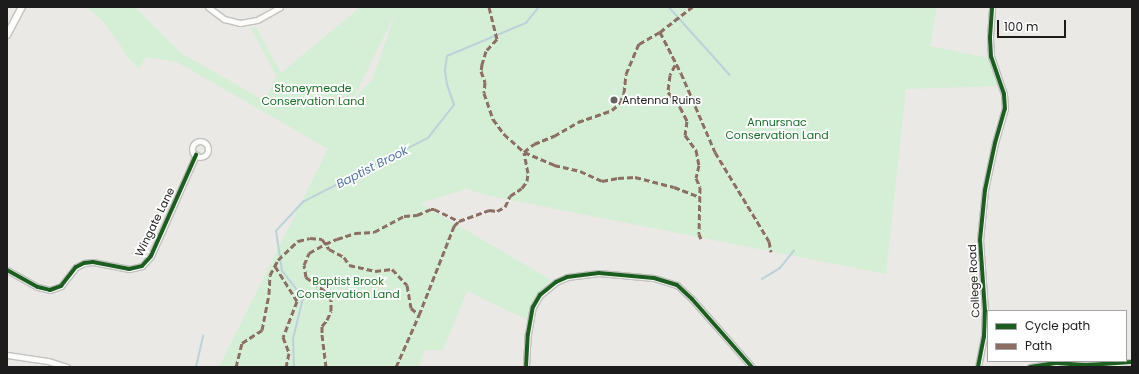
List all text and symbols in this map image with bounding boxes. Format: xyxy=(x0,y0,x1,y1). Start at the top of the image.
scale bar xyxy=(999,12,1068,38)
text: 100 m xyxy=(1004,18,1038,35)
park label: Stoneymeade Conservation Land xyxy=(261,82,365,108)
place label: Antenna Ruins xyxy=(622,93,701,107)
marker: Antenna Ruins xyxy=(609,95,619,105)
park label: Annursnac Conservation Land xyxy=(725,116,829,142)
water label: Baptist Brook xyxy=(334,143,410,191)
street label: Wingate Lane xyxy=(133,185,177,259)
street label: College Road xyxy=(965,244,983,318)
park label: Baptist Brook Conservation Land xyxy=(296,275,400,301)
legend xyxy=(987,310,1127,362)
text: Cycle path xyxy=(1025,317,1090,334)
text: Path xyxy=(1025,337,1052,354)

